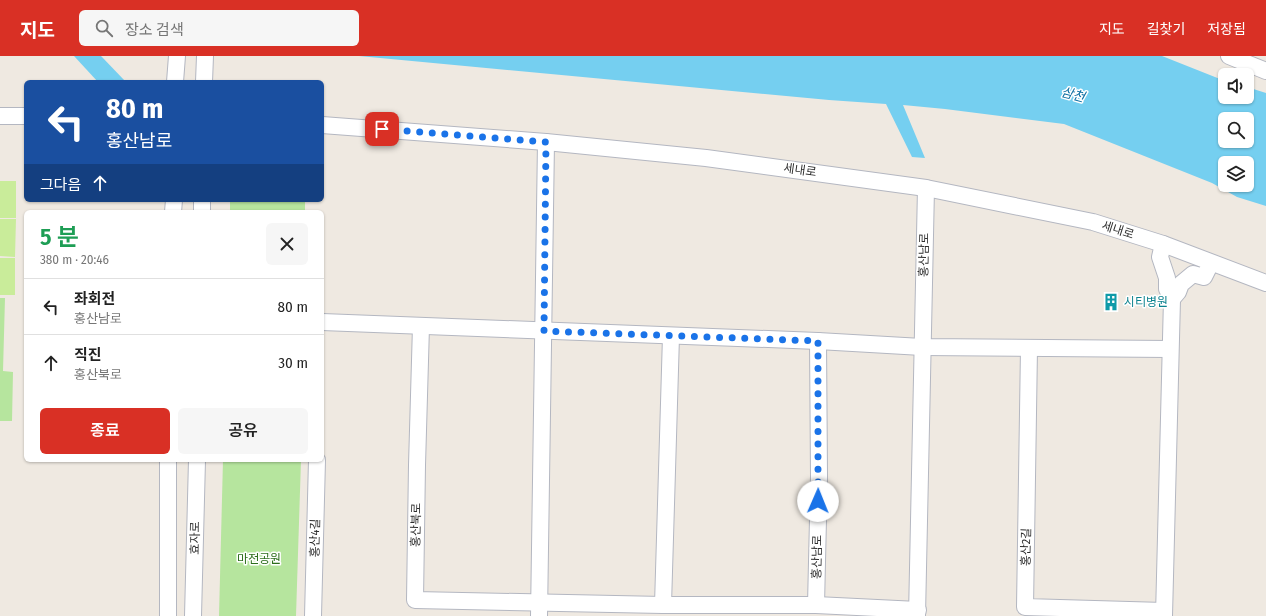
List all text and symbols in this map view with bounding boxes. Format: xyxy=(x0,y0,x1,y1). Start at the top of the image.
search box xyxy=(79,10,359,46)
icon: search xyxy=(93,17,115,39)
text: 지도 xyxy=(20,19,55,42)
text: 장소 검색 xyxy=(125,21,184,39)
text: 지도 xyxy=(1099,21,1125,38)
text: 길찾기 xyxy=(1147,21,1185,38)
text: 저장됨 xyxy=(1207,21,1246,38)
map controls xyxy=(1218,68,1254,192)
button: sound xyxy=(1218,68,1254,104)
water label: 삼천 xyxy=(1059,84,1087,105)
text: 80 m xyxy=(106,92,163,125)
icon: left xyxy=(40,96,92,148)
pin xyxy=(365,112,399,146)
button: search xyxy=(1218,112,1254,148)
icon: arrive xyxy=(371,118,393,140)
text: 홍산남로 xyxy=(106,130,172,152)
button: layers xyxy=(1218,156,1254,192)
street label: 세내로 xyxy=(783,161,817,179)
icon: ahead xyxy=(89,172,111,194)
text: 그다음 xyxy=(40,176,81,194)
street label: 세내로 xyxy=(1100,218,1136,242)
text: 5 분 xyxy=(40,223,79,251)
button: close xyxy=(266,223,308,265)
street label: 홍산남로 xyxy=(917,233,931,277)
text: 380 m · 20:46 xyxy=(40,252,109,267)
text: 좌회전 xyxy=(74,290,115,308)
building icon: 시티병원 xyxy=(1101,292,1121,312)
place label: 시티병원 xyxy=(1124,295,1168,309)
icon: left xyxy=(40,296,62,318)
text: 80 m xyxy=(278,298,308,316)
text: 홍산남로 xyxy=(74,311,122,326)
text: 직진 xyxy=(74,346,102,364)
icon: ahead xyxy=(40,352,62,374)
text: 30 m xyxy=(278,354,308,372)
text: 홍산북로 xyxy=(74,367,122,382)
button: 종료 xyxy=(40,408,170,454)
button: 공유 xyxy=(178,408,308,454)
position arrow xyxy=(797,480,839,522)
street label: 홍산북로 xyxy=(409,503,423,547)
street label: 홍산4길 xyxy=(308,518,322,558)
street label: 효자로 xyxy=(188,521,202,555)
street label: 홍산2길 xyxy=(1019,528,1033,566)
street label: 홍산남로 xyxy=(810,535,824,579)
park label: 마전공원 xyxy=(237,552,281,566)

